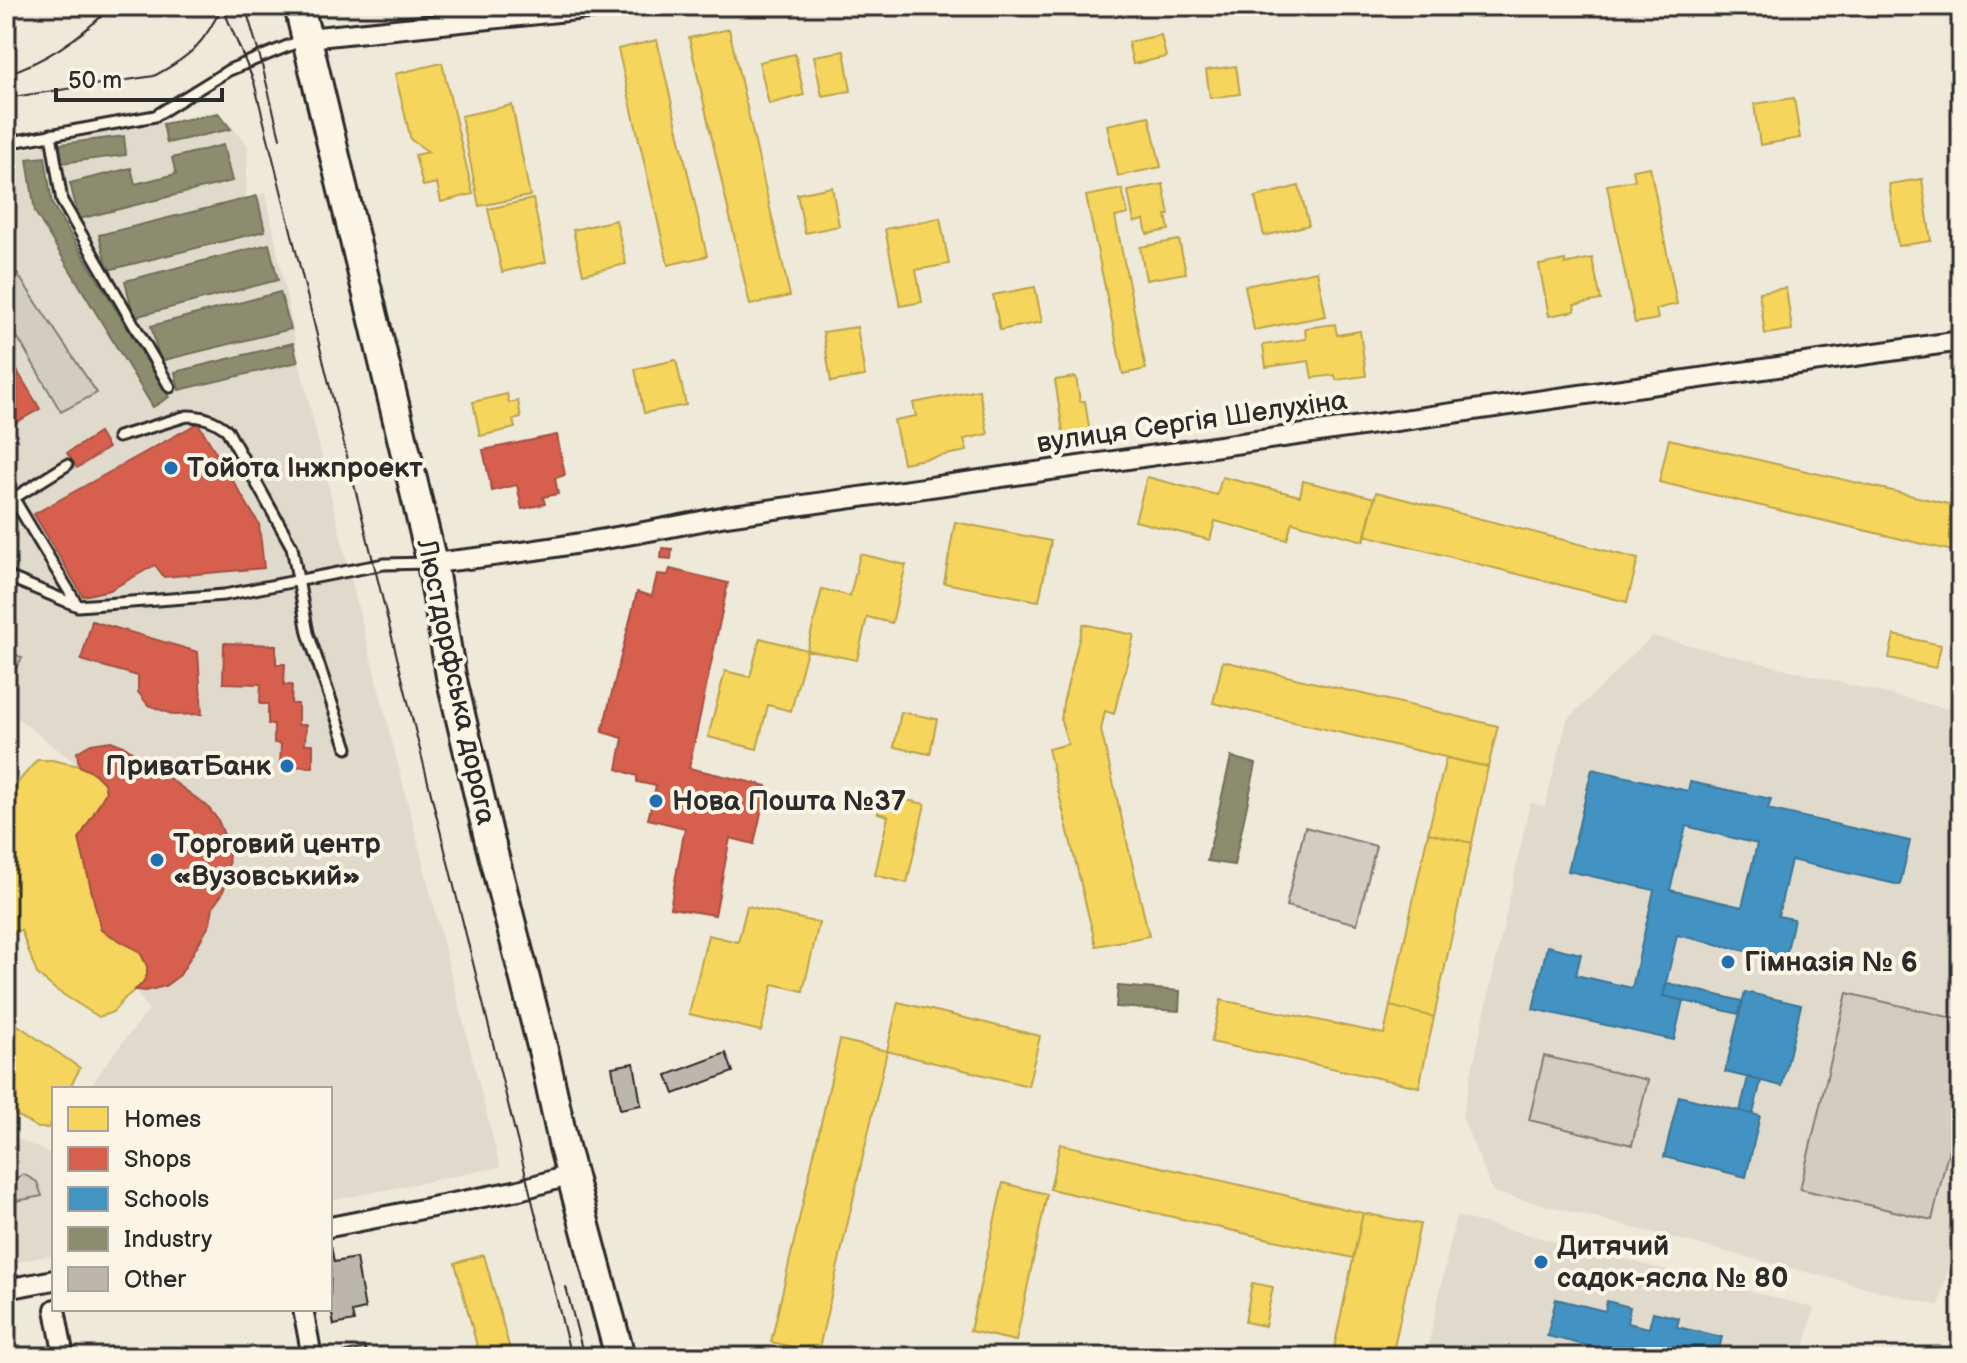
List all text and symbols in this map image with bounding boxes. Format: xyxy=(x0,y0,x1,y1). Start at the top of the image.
scale bar xyxy=(56,52,222,102)
text: 50 m xyxy=(68,66,122,95)
street label: вулиця Сергія Шелухіна xyxy=(1035,384,1350,460)
place label: Тойота Інжпроект xyxy=(187,452,423,485)
marker: Тойота Інжпроект xyxy=(162,459,180,477)
street label: Люстдорфська дорога xyxy=(409,535,503,828)
place label: ПриватБанк xyxy=(105,750,272,783)
marker: ПриватБанк xyxy=(278,757,296,775)
place label: Нова Пошта №37 xyxy=(672,785,906,818)
marker: Нова Пошта №37 xyxy=(647,792,665,810)
place label: Торговий центр «Вузовський» xyxy=(173,828,381,893)
marker: Торговий центр «Вузовський» xyxy=(148,851,166,869)
place label: Гімназія № 6 xyxy=(1744,946,1918,979)
marker: Гімназія № 6 xyxy=(1719,953,1737,971)
legend xyxy=(52,1087,332,1311)
text: Homes xyxy=(124,1105,201,1134)
text: Shops xyxy=(124,1145,191,1174)
text: Schools xyxy=(124,1185,209,1214)
text: Industry xyxy=(124,1225,212,1254)
place label: Дитячий садок-ясла № 80 xyxy=(1557,1230,1788,1295)
marker: Дитячий садок-ясла № 80 xyxy=(1532,1253,1550,1271)
text: Other xyxy=(124,1265,186,1294)

